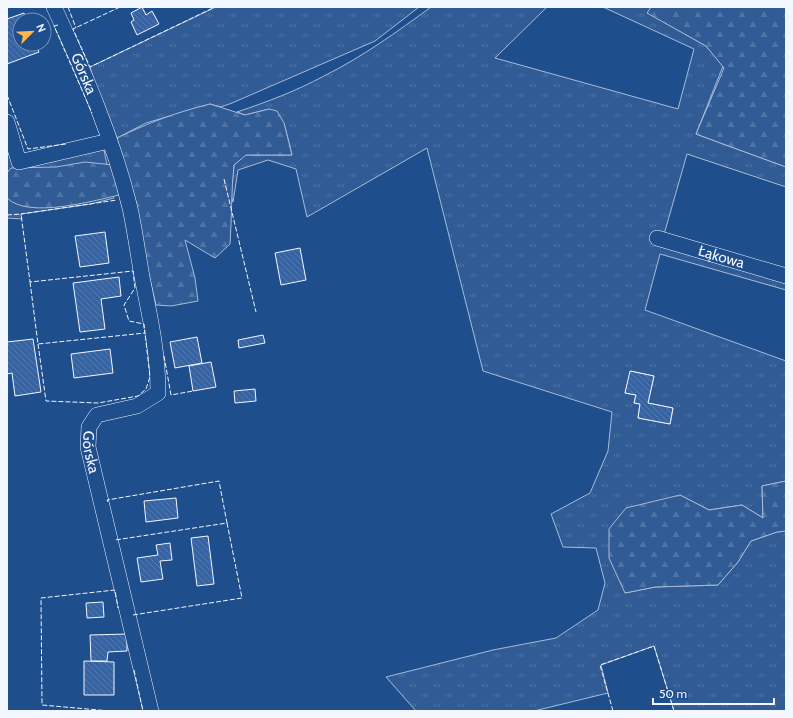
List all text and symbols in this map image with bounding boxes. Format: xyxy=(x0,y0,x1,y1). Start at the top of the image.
north arrow xyxy=(12,12,52,52)
text: N xyxy=(33,22,49,34)
street label: Górska xyxy=(67,50,101,98)
street label: Łąkowa xyxy=(696,242,747,272)
street label: Górska xyxy=(79,430,103,476)
scale bar xyxy=(653,680,774,706)
text: 50 m xyxy=(659,686,687,701)

